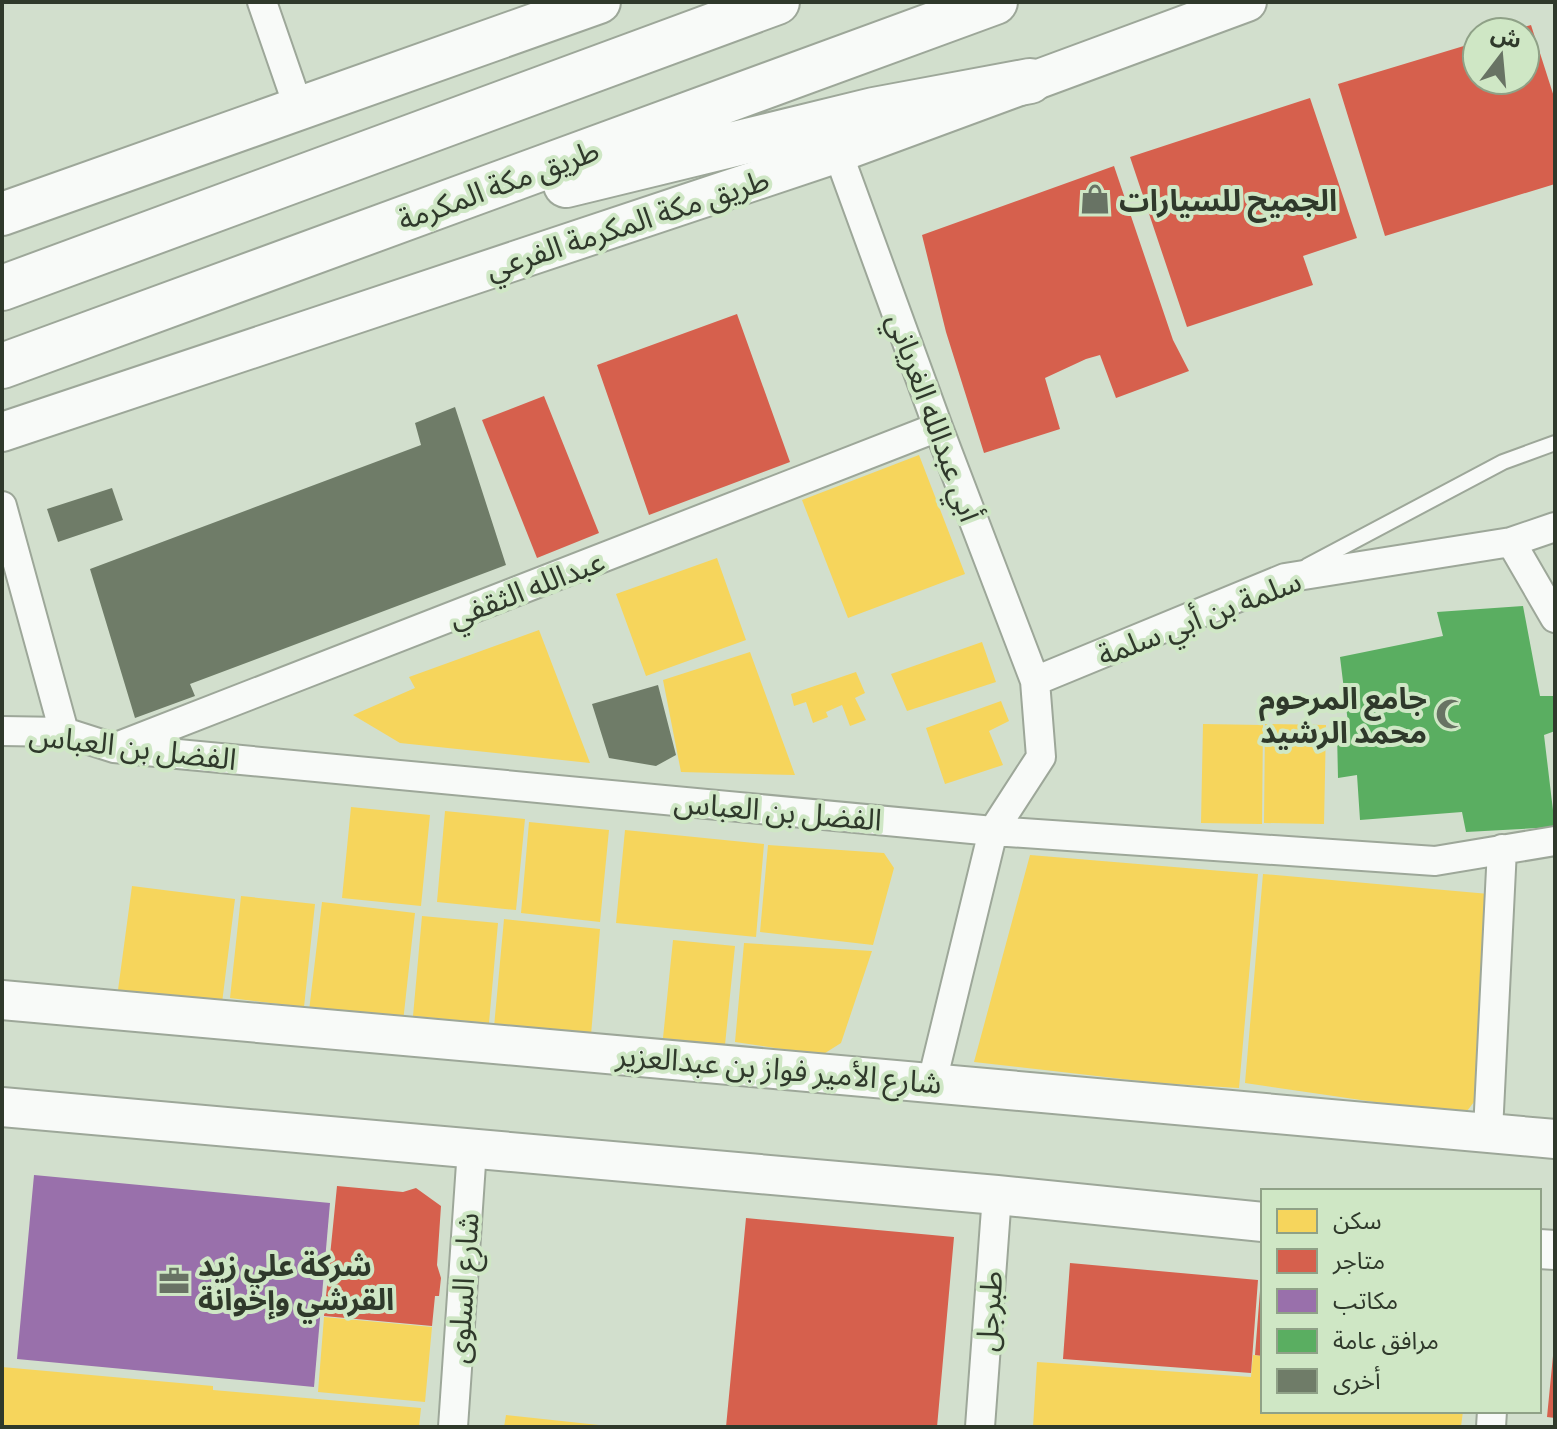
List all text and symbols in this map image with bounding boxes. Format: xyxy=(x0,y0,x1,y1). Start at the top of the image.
north arrow xyxy=(1461,16,1541,96)
text: ش xyxy=(1488,19,1525,54)
street label: طريق مكة المكرمة xyxy=(392,130,604,238)
street label: طريق مكة المكرمة الفرعي xyxy=(480,159,775,292)
place label: الجميح للسيارات xyxy=(1119,180,1337,223)
shop icon: الجميح للسيارات xyxy=(1078,182,1112,216)
street label: أبي عبدالله الغرياني xyxy=(875,307,991,528)
street label: عبدالله الثقفي xyxy=(442,540,611,640)
street label: سلمة بن أبي سلمة xyxy=(1092,560,1308,678)
place label: جامع المرحوم محمد الرشيد xyxy=(1259,678,1427,751)
mosque icon: جامع المرحوم محمد الرشيد xyxy=(1434,697,1468,731)
street label: الفضل بن العباس xyxy=(27,714,239,778)
street label: الفضل بن العباس xyxy=(672,781,884,839)
street label: شارع الأمير فواز بن عبدالعزير xyxy=(613,1034,943,1106)
legend xyxy=(1261,1189,1541,1413)
text: سكن xyxy=(1333,1205,1382,1236)
street label: شارع السلوى xyxy=(437,1211,491,1365)
place label: شركة علي زيد القرشي وإخوانة xyxy=(198,1245,394,1323)
text: متاجر xyxy=(1332,1245,1385,1276)
office icon: شركة علي زيد القرشي وإخوانة xyxy=(157,1264,191,1298)
street label: طبرجل xyxy=(966,1269,1010,1353)
text: مكاتب xyxy=(1333,1285,1398,1316)
text: مرافق عامة xyxy=(1333,1325,1439,1356)
text: أخرى xyxy=(1333,1365,1381,1396)

